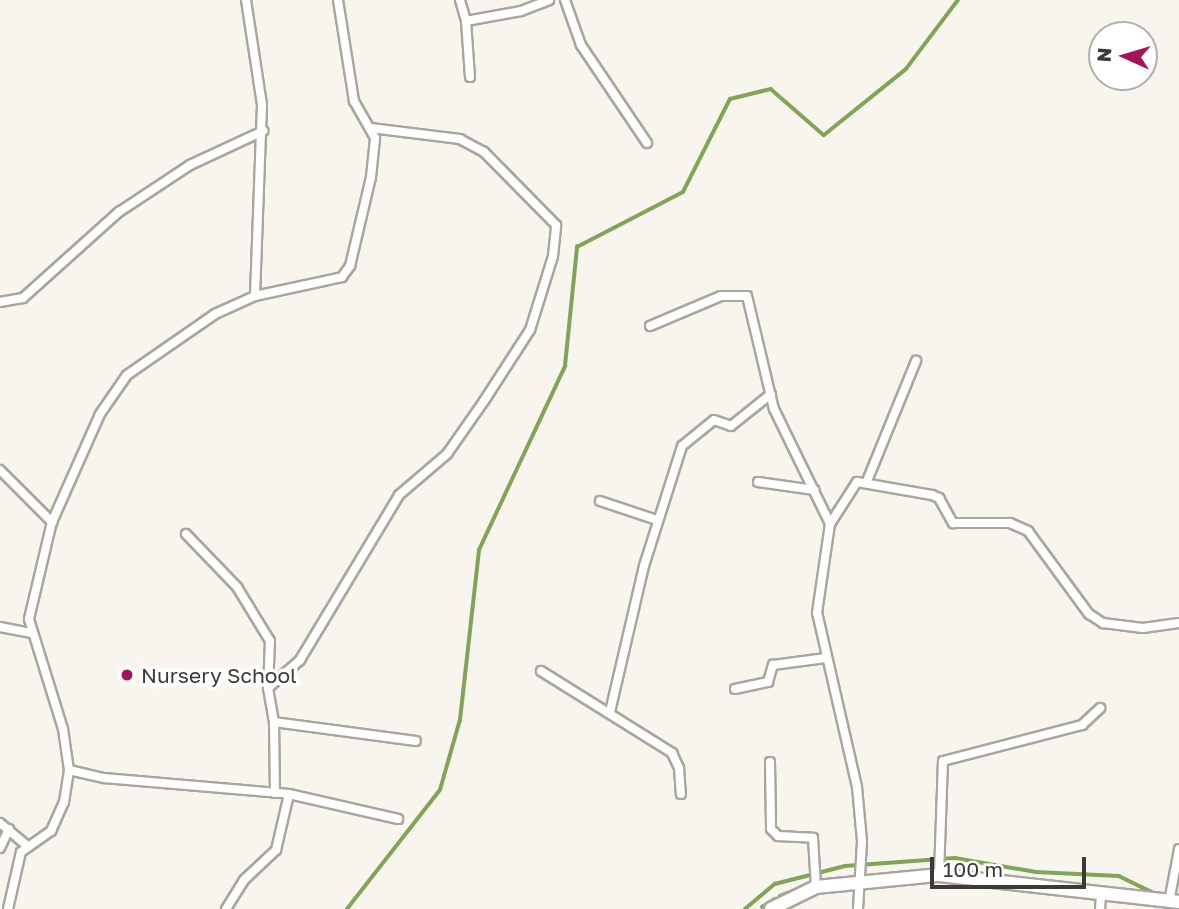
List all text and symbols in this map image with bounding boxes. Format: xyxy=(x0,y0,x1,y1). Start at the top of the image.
north arrow xyxy=(1088,21,1158,91)
text: N xyxy=(1092,47,1116,63)
place label: Nursery School xyxy=(141,662,297,688)
marker: Nursery School xyxy=(119,667,135,683)
scale bar xyxy=(934,842,1090,886)
text: 100 m xyxy=(943,856,1003,882)

